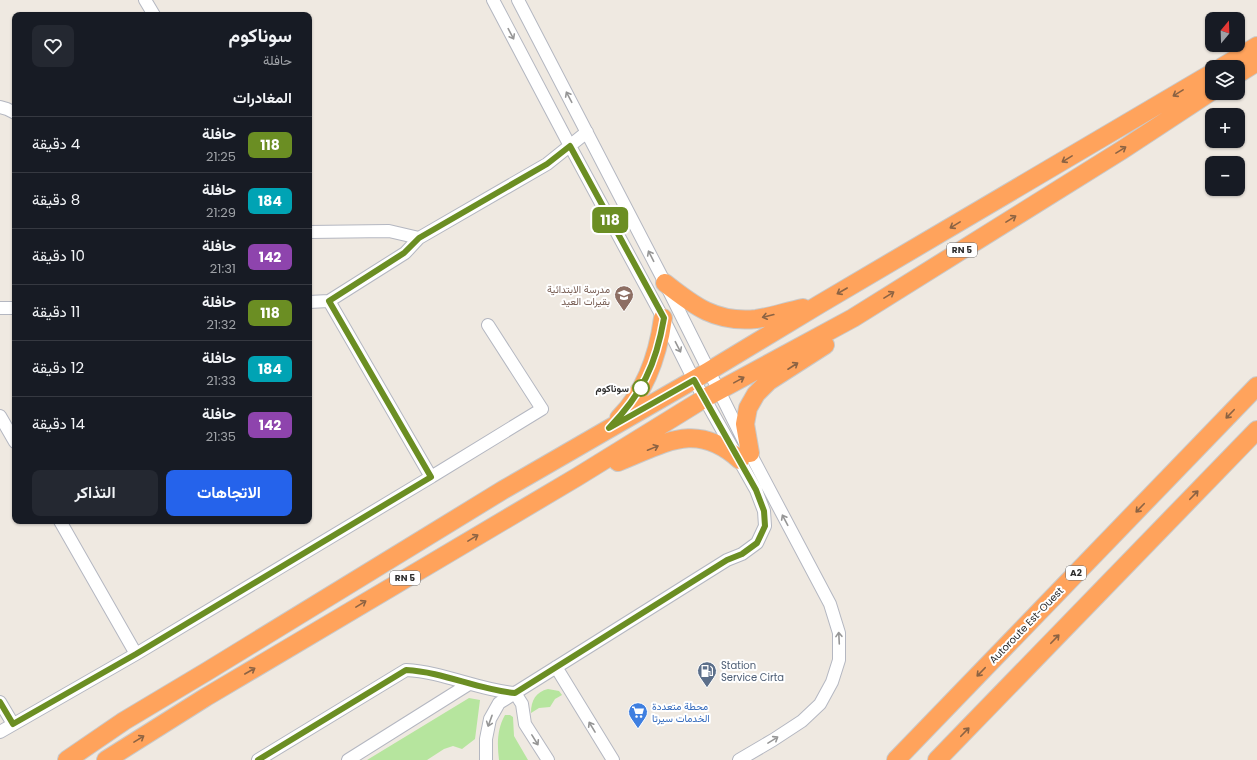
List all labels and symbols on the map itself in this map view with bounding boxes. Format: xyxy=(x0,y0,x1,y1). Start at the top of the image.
north arrow xyxy=(1205,12,1245,52)
one-way arrow xyxy=(508,28,515,40)
one-way arrow xyxy=(1172,89,1184,97)
one-way arrow xyxy=(565,91,572,103)
one-way arrow xyxy=(1115,146,1126,154)
one-way arrow xyxy=(1061,155,1073,163)
line badge: 118 xyxy=(587,207,633,233)
one-way arrow xyxy=(1005,214,1017,222)
one-way arrow xyxy=(949,222,961,230)
road number: RN 5 xyxy=(947,243,977,257)
one-way arrow xyxy=(647,250,654,262)
place label: مدرسة الابتدائية بقيرات العيد xyxy=(547,282,610,309)
school or university icon: مدرسة الابتدائية بقيرات العيد xyxy=(613,284,635,312)
one-way arrow xyxy=(836,287,848,295)
one-way arrow xyxy=(883,291,894,299)
one-way arrow xyxy=(762,313,775,321)
one-way arrow xyxy=(675,340,682,352)
one-way arrow xyxy=(787,361,799,369)
one-way arrow xyxy=(733,375,745,383)
marker: سوناكوم xyxy=(632,379,650,397)
place label: سوناكوم xyxy=(596,381,629,396)
one-way arrow xyxy=(1225,409,1235,419)
one-way arrow xyxy=(646,443,658,451)
one-way arrow xyxy=(1189,490,1199,500)
one-way arrow xyxy=(1135,503,1144,513)
one-way arrow xyxy=(781,514,788,526)
one-way arrow xyxy=(467,534,479,542)
road number: A2 xyxy=(1066,566,1086,580)
road number: RN 5 xyxy=(390,571,420,585)
street label: Autoroute Est-Ouest xyxy=(986,584,1067,667)
one-way arrow xyxy=(355,600,367,608)
one-way arrow xyxy=(835,632,842,645)
one-way arrow xyxy=(1050,634,1060,644)
place label: Station Service Cirta xyxy=(721,658,784,685)
fuel station icon: Station Service Cirta xyxy=(696,660,718,688)
one-way arrow xyxy=(244,667,256,675)
one-way arrow xyxy=(976,667,986,677)
place label: محطة متعددة الخدمات سيرتا xyxy=(652,699,710,726)
supermarket icon: محطة متعددة الخدمات سيرتا xyxy=(627,701,649,729)
one-way arrow xyxy=(486,714,494,726)
one-way arrow xyxy=(588,721,596,733)
one-way arrow xyxy=(960,727,969,737)
one-way arrow xyxy=(133,734,145,742)
one-way arrow xyxy=(532,734,540,746)
one-way arrow xyxy=(767,736,779,744)

